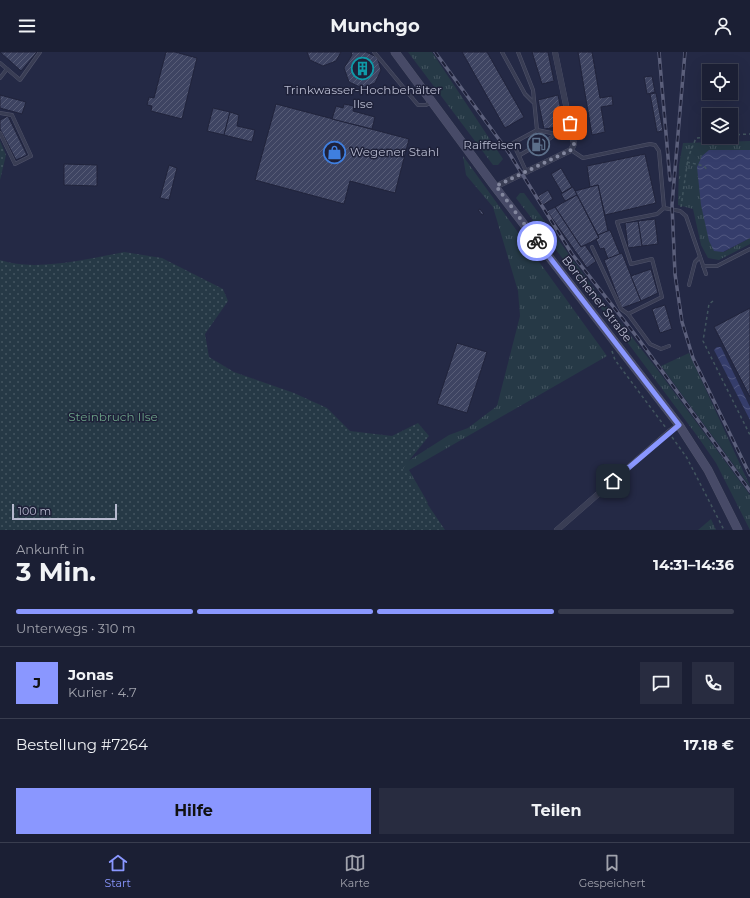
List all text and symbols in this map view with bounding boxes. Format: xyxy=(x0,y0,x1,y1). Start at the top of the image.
icon: menu xyxy=(16,15,38,37)
text: Munchgo xyxy=(330,15,420,37)
icon: person xyxy=(712,15,734,37)
building icon: Trinkwasser-Hochbehälter Ilse xyxy=(350,56,376,82)
map controls xyxy=(702,64,738,144)
button: locate xyxy=(702,64,738,100)
place label: Trinkwasser-Hochbehälter Ilse xyxy=(284,82,442,111)
pin xyxy=(553,106,587,140)
button: layers xyxy=(702,108,738,144)
icon: bag xyxy=(559,112,581,134)
fuel station icon: Raiffeisen xyxy=(525,132,551,158)
place label: Raiffeisen xyxy=(463,137,522,152)
shop icon: Wegener Stahl xyxy=(321,139,347,165)
place label: Wegener Stahl xyxy=(350,144,439,159)
courier xyxy=(517,221,557,261)
icon: bike xyxy=(526,230,548,252)
street label: Borchener Straße xyxy=(559,253,636,345)
park label: Steinbruch Ilse xyxy=(68,409,158,424)
pin xyxy=(596,464,630,498)
icon: home xyxy=(602,470,624,492)
scale bar xyxy=(12,502,117,521)
text: 100 m xyxy=(18,504,51,518)
text: Ankunft in xyxy=(16,541,85,557)
text: 14:31–14:36 xyxy=(653,555,734,574)
text: 3 Min. xyxy=(16,556,96,588)
text: Unterwegs · 310 m xyxy=(16,620,136,636)
button: chat xyxy=(640,662,682,704)
button: phone xyxy=(692,662,734,704)
text: Jonas xyxy=(68,665,114,684)
text: J xyxy=(33,673,41,692)
text: Kurier · 4.7 xyxy=(68,684,137,700)
text: Bestellung #7264 xyxy=(16,735,148,754)
text: 17.18 € xyxy=(684,735,734,754)
button: Hilfe xyxy=(16,788,371,834)
button: Teilen xyxy=(379,788,734,834)
tab: Start xyxy=(105,852,131,890)
tab: Karte xyxy=(340,852,370,890)
tab: Gespeichert xyxy=(579,852,646,890)

